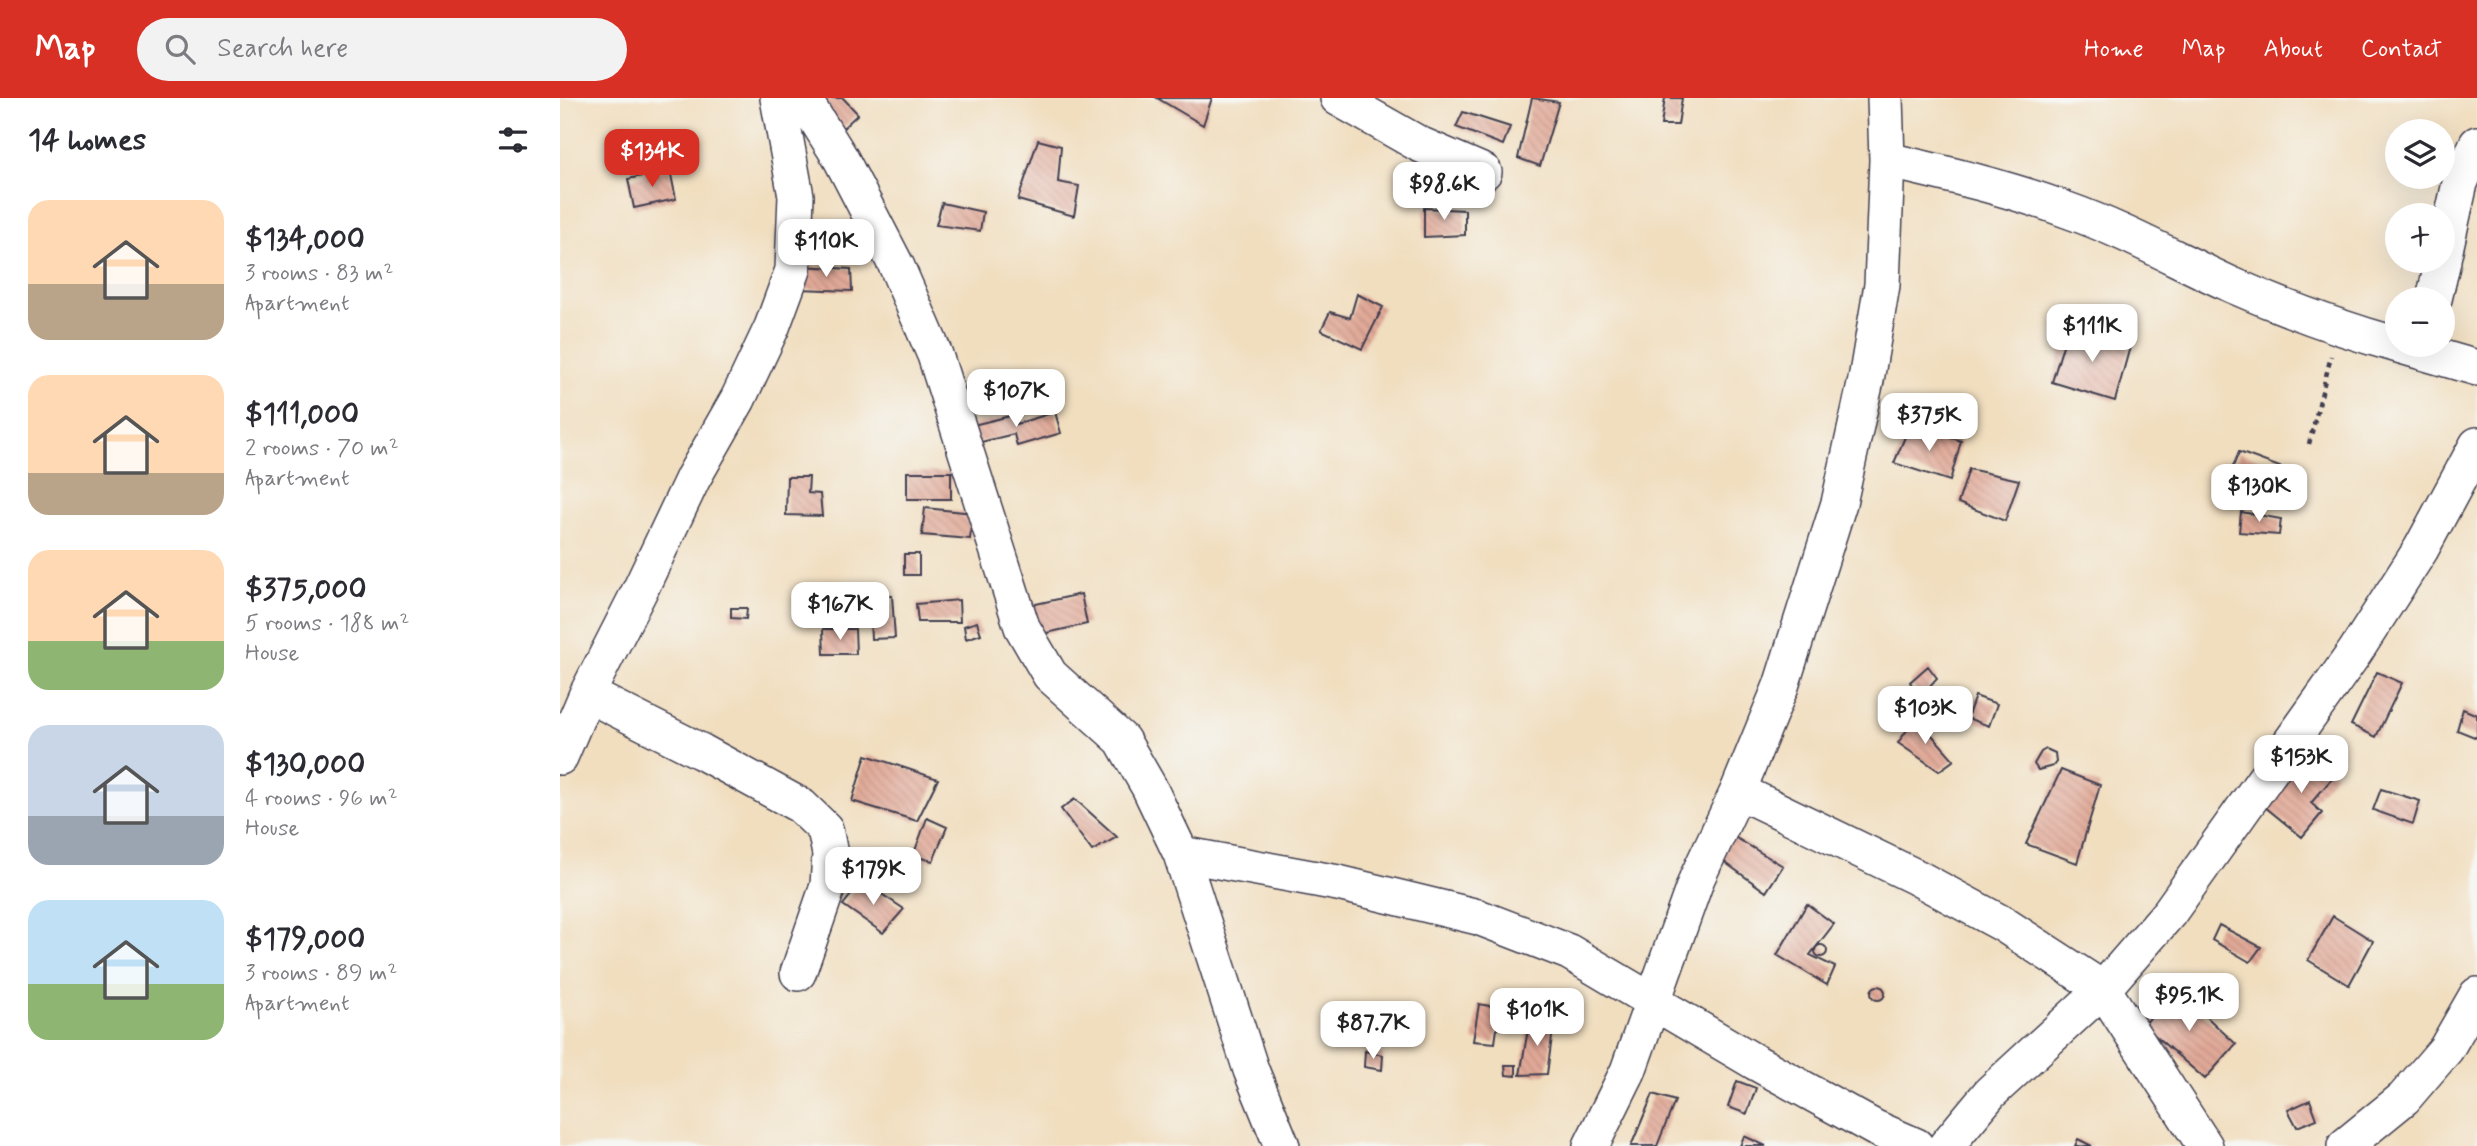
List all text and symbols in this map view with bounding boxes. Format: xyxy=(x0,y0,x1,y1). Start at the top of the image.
search box xyxy=(137,18,627,81)
text: Map xyxy=(35,27,95,71)
icon: search xyxy=(161,30,199,68)
text: Search here xyxy=(217,32,348,66)
text: Home xyxy=(2084,34,2144,65)
text: Map xyxy=(2182,34,2226,65)
text: About xyxy=(2264,34,2323,65)
text: Contact xyxy=(2361,34,2442,65)
map controls xyxy=(2385,119,2455,357)
button: layers xyxy=(2385,119,2455,189)
text: 14 homes xyxy=(28,121,146,160)
icon: filters xyxy=(494,121,532,159)
pin: $134K xyxy=(603,130,701,189)
text: $134K xyxy=(620,137,684,167)
pin: $98.6K xyxy=(1387,162,1501,222)
text: $98.6K xyxy=(1409,170,1479,200)
button: + xyxy=(2385,203,2455,273)
text: $134,000 xyxy=(245,220,365,259)
pin: $110K xyxy=(777,220,875,279)
text: $110K xyxy=(794,227,858,257)
icon: home xyxy=(84,228,168,312)
text: 3 rooms · 83 m² xyxy=(245,259,393,289)
button: − xyxy=(2385,287,2455,357)
text: Apartment xyxy=(245,289,350,319)
pin: $111K xyxy=(2043,304,2141,364)
text: $111K xyxy=(2063,312,2121,342)
pin: $107K xyxy=(967,370,1065,429)
text: $107K xyxy=(983,377,1049,407)
pin: $375K xyxy=(1880,394,1978,453)
text: $111,000 xyxy=(245,395,359,434)
text: $375K xyxy=(1897,401,1961,431)
icon: home xyxy=(84,403,168,487)
text: 2 rooms · 70 m² xyxy=(245,434,399,464)
text: Apartment xyxy=(245,464,350,494)
pin: $130K xyxy=(2210,464,2308,524)
text: $130K xyxy=(2227,472,2291,502)
text: $375,000 xyxy=(245,570,366,609)
icon: home xyxy=(84,578,168,662)
pin: $167K xyxy=(791,582,889,642)
text: $167K xyxy=(807,590,873,620)
text: 5 rooms · 188 m² xyxy=(245,609,409,639)
text: House xyxy=(245,639,299,669)
pin: $103K xyxy=(1876,686,1974,746)
text: $103K xyxy=(1894,694,1956,724)
pin: $153K xyxy=(2252,736,2350,795)
text: $153K xyxy=(2270,743,2332,773)
text: $130,000 xyxy=(245,745,365,784)
icon: home xyxy=(84,753,168,837)
text: 4 rooms · 96 m² xyxy=(245,784,398,814)
text: House xyxy=(245,814,299,844)
pin: $179K xyxy=(824,848,922,907)
text: $179K xyxy=(841,855,905,885)
text: $179,000 xyxy=(245,920,365,959)
icon: home xyxy=(84,928,168,1012)
text: 3 rooms · 89 m² xyxy=(245,959,397,989)
pin: $95.1K xyxy=(2132,974,2246,1033)
text: $95.1K xyxy=(2155,981,2223,1011)
pin: $101K xyxy=(1488,988,1586,1048)
text: Apartment xyxy=(245,989,350,1019)
text: $101K xyxy=(1506,996,1568,1026)
pin: $87.7K xyxy=(1316,1002,1430,1061)
text: $87.7K xyxy=(1336,1009,1410,1039)

